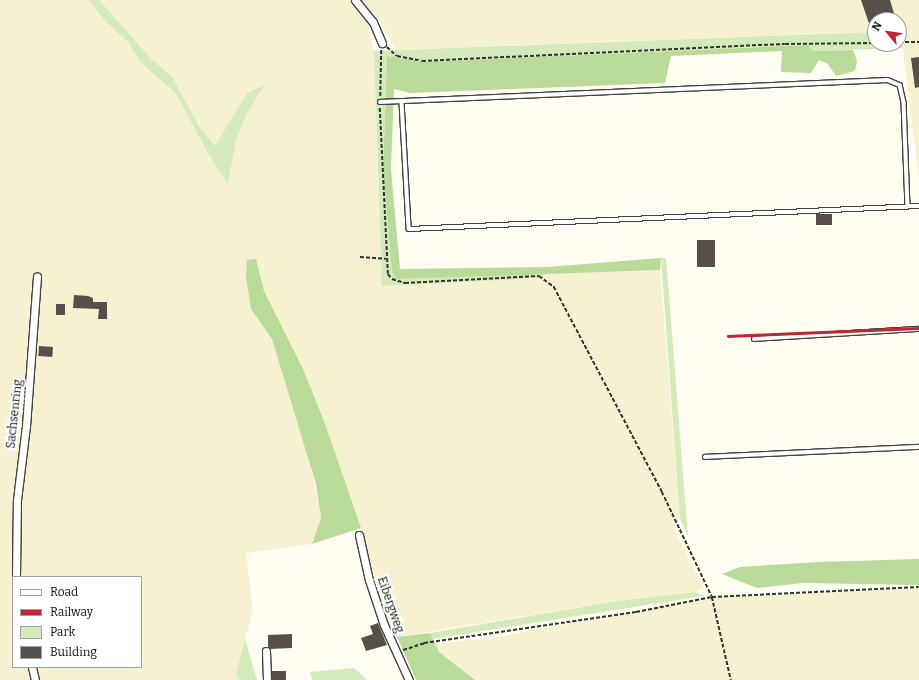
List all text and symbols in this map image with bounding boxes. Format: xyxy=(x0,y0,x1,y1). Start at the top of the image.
north arrow xyxy=(867,12,907,52)
text: N xyxy=(869,20,885,33)
street label: Sachsenring xyxy=(4,379,26,449)
street label: Eibergweg xyxy=(374,575,406,635)
legend xyxy=(12,576,142,668)
text: Road xyxy=(50,585,78,599)
text: Railway xyxy=(50,605,93,619)
text: Park xyxy=(50,625,75,639)
text: Building xyxy=(50,645,97,659)

